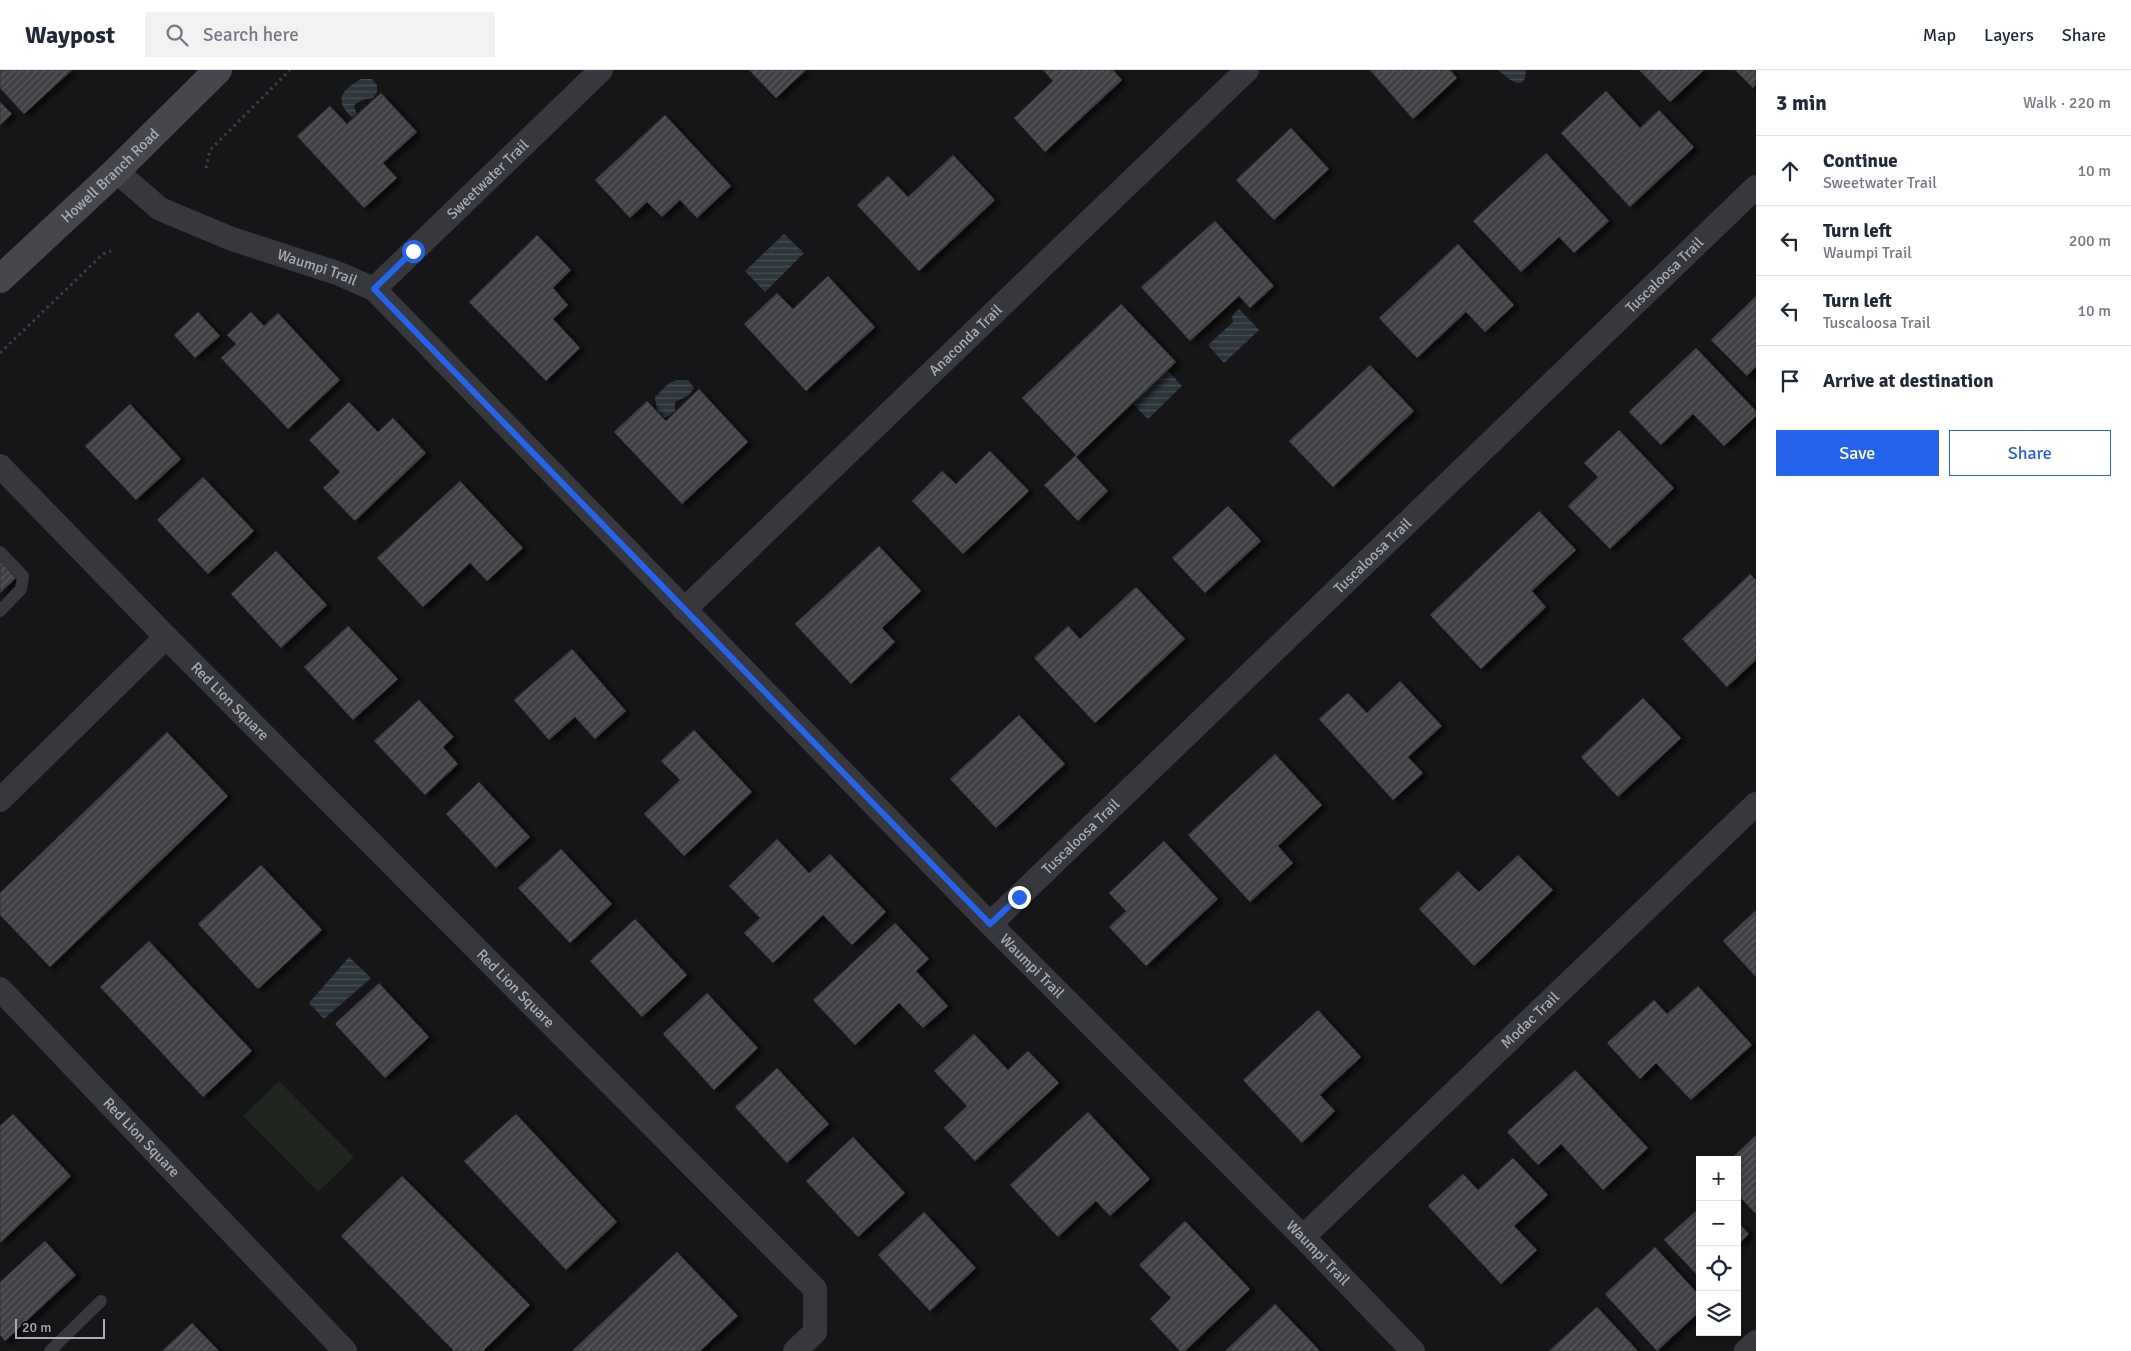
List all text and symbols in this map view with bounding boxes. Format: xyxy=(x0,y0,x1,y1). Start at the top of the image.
search box xyxy=(145,12,495,57)
text: Waypost xyxy=(25,20,115,50)
icon: search xyxy=(163,21,191,49)
text: Search here xyxy=(203,23,299,47)
text: Map xyxy=(1923,24,1956,46)
text: Layers xyxy=(1984,24,2034,46)
text: Share xyxy=(2062,24,2106,46)
text: 3 min xyxy=(1776,90,1827,116)
text: Walk · 220 m xyxy=(2023,93,2111,113)
street label: Howell Branch Road xyxy=(57,125,163,227)
street label: Sweetwater Trail xyxy=(443,136,532,223)
text: Continue xyxy=(1823,149,1898,173)
icon: ahead xyxy=(1776,157,1804,185)
text: 10 m xyxy=(2077,161,2111,181)
text: Sweetwater Trail xyxy=(1823,173,1937,193)
text: Turn left xyxy=(1823,219,1892,243)
icon: left xyxy=(1776,227,1804,255)
text: 200 m xyxy=(2069,231,2111,251)
street label: Tuscaloosa Trail xyxy=(1622,233,1707,317)
route start xyxy=(402,240,425,263)
text: Waumpi Trail xyxy=(1823,243,1912,263)
street label: Waumpi Trail xyxy=(275,245,360,290)
text: Turn left xyxy=(1823,289,1892,313)
icon: left xyxy=(1776,297,1804,325)
street label: Anaconda Trail xyxy=(925,301,1006,379)
text: 10 m xyxy=(2077,301,2111,321)
text: Tuscaloosa Trail xyxy=(1823,313,1931,333)
icon: arrive xyxy=(1776,367,1804,395)
text: Arrive at destination xyxy=(1823,369,1994,393)
button: Save xyxy=(1776,430,1939,476)
button: Share xyxy=(1949,430,2111,476)
street label: Tuscaloosa Trail xyxy=(1330,514,1415,597)
street label: Red Lion Square xyxy=(187,658,273,744)
street label: Tuscaloosa Trail xyxy=(1038,795,1123,878)
route end xyxy=(1008,886,1031,909)
street label: Waumpi Trail xyxy=(996,930,1068,1002)
street label: Red Lion Square xyxy=(473,945,559,1031)
street label: Modac Trail xyxy=(1497,988,1563,1052)
street label: Red Lion Square xyxy=(99,1094,184,1181)
map controls xyxy=(1696,1156,1741,1336)
button: + xyxy=(1696,1156,1741,1201)
button: − xyxy=(1696,1201,1741,1246)
street label: Waumpi Trail xyxy=(1283,1217,1354,1289)
button: locate xyxy=(1696,1246,1741,1291)
button: layers xyxy=(1696,1291,1741,1336)
scale bar xyxy=(15,1316,105,1339)
text: 20 m xyxy=(22,1319,51,1336)

